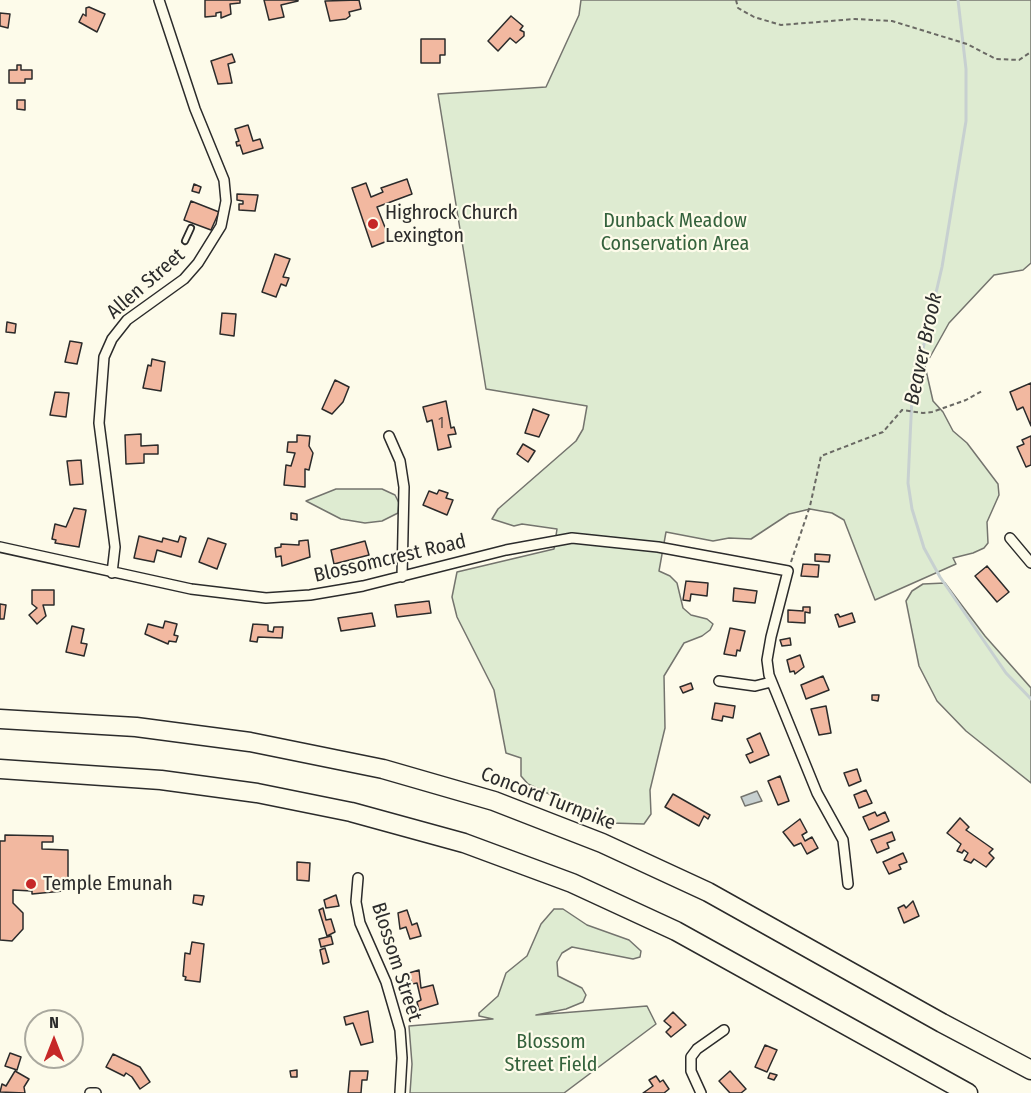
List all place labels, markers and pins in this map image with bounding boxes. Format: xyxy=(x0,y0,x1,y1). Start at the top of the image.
place label: Highrock Church Lexington xyxy=(385,201,518,248)
marker: Highrock Church Lexington xyxy=(366,217,380,231)
place label: Temple Emunah xyxy=(43,872,173,896)
marker: Temple Emunah xyxy=(24,877,38,891)

